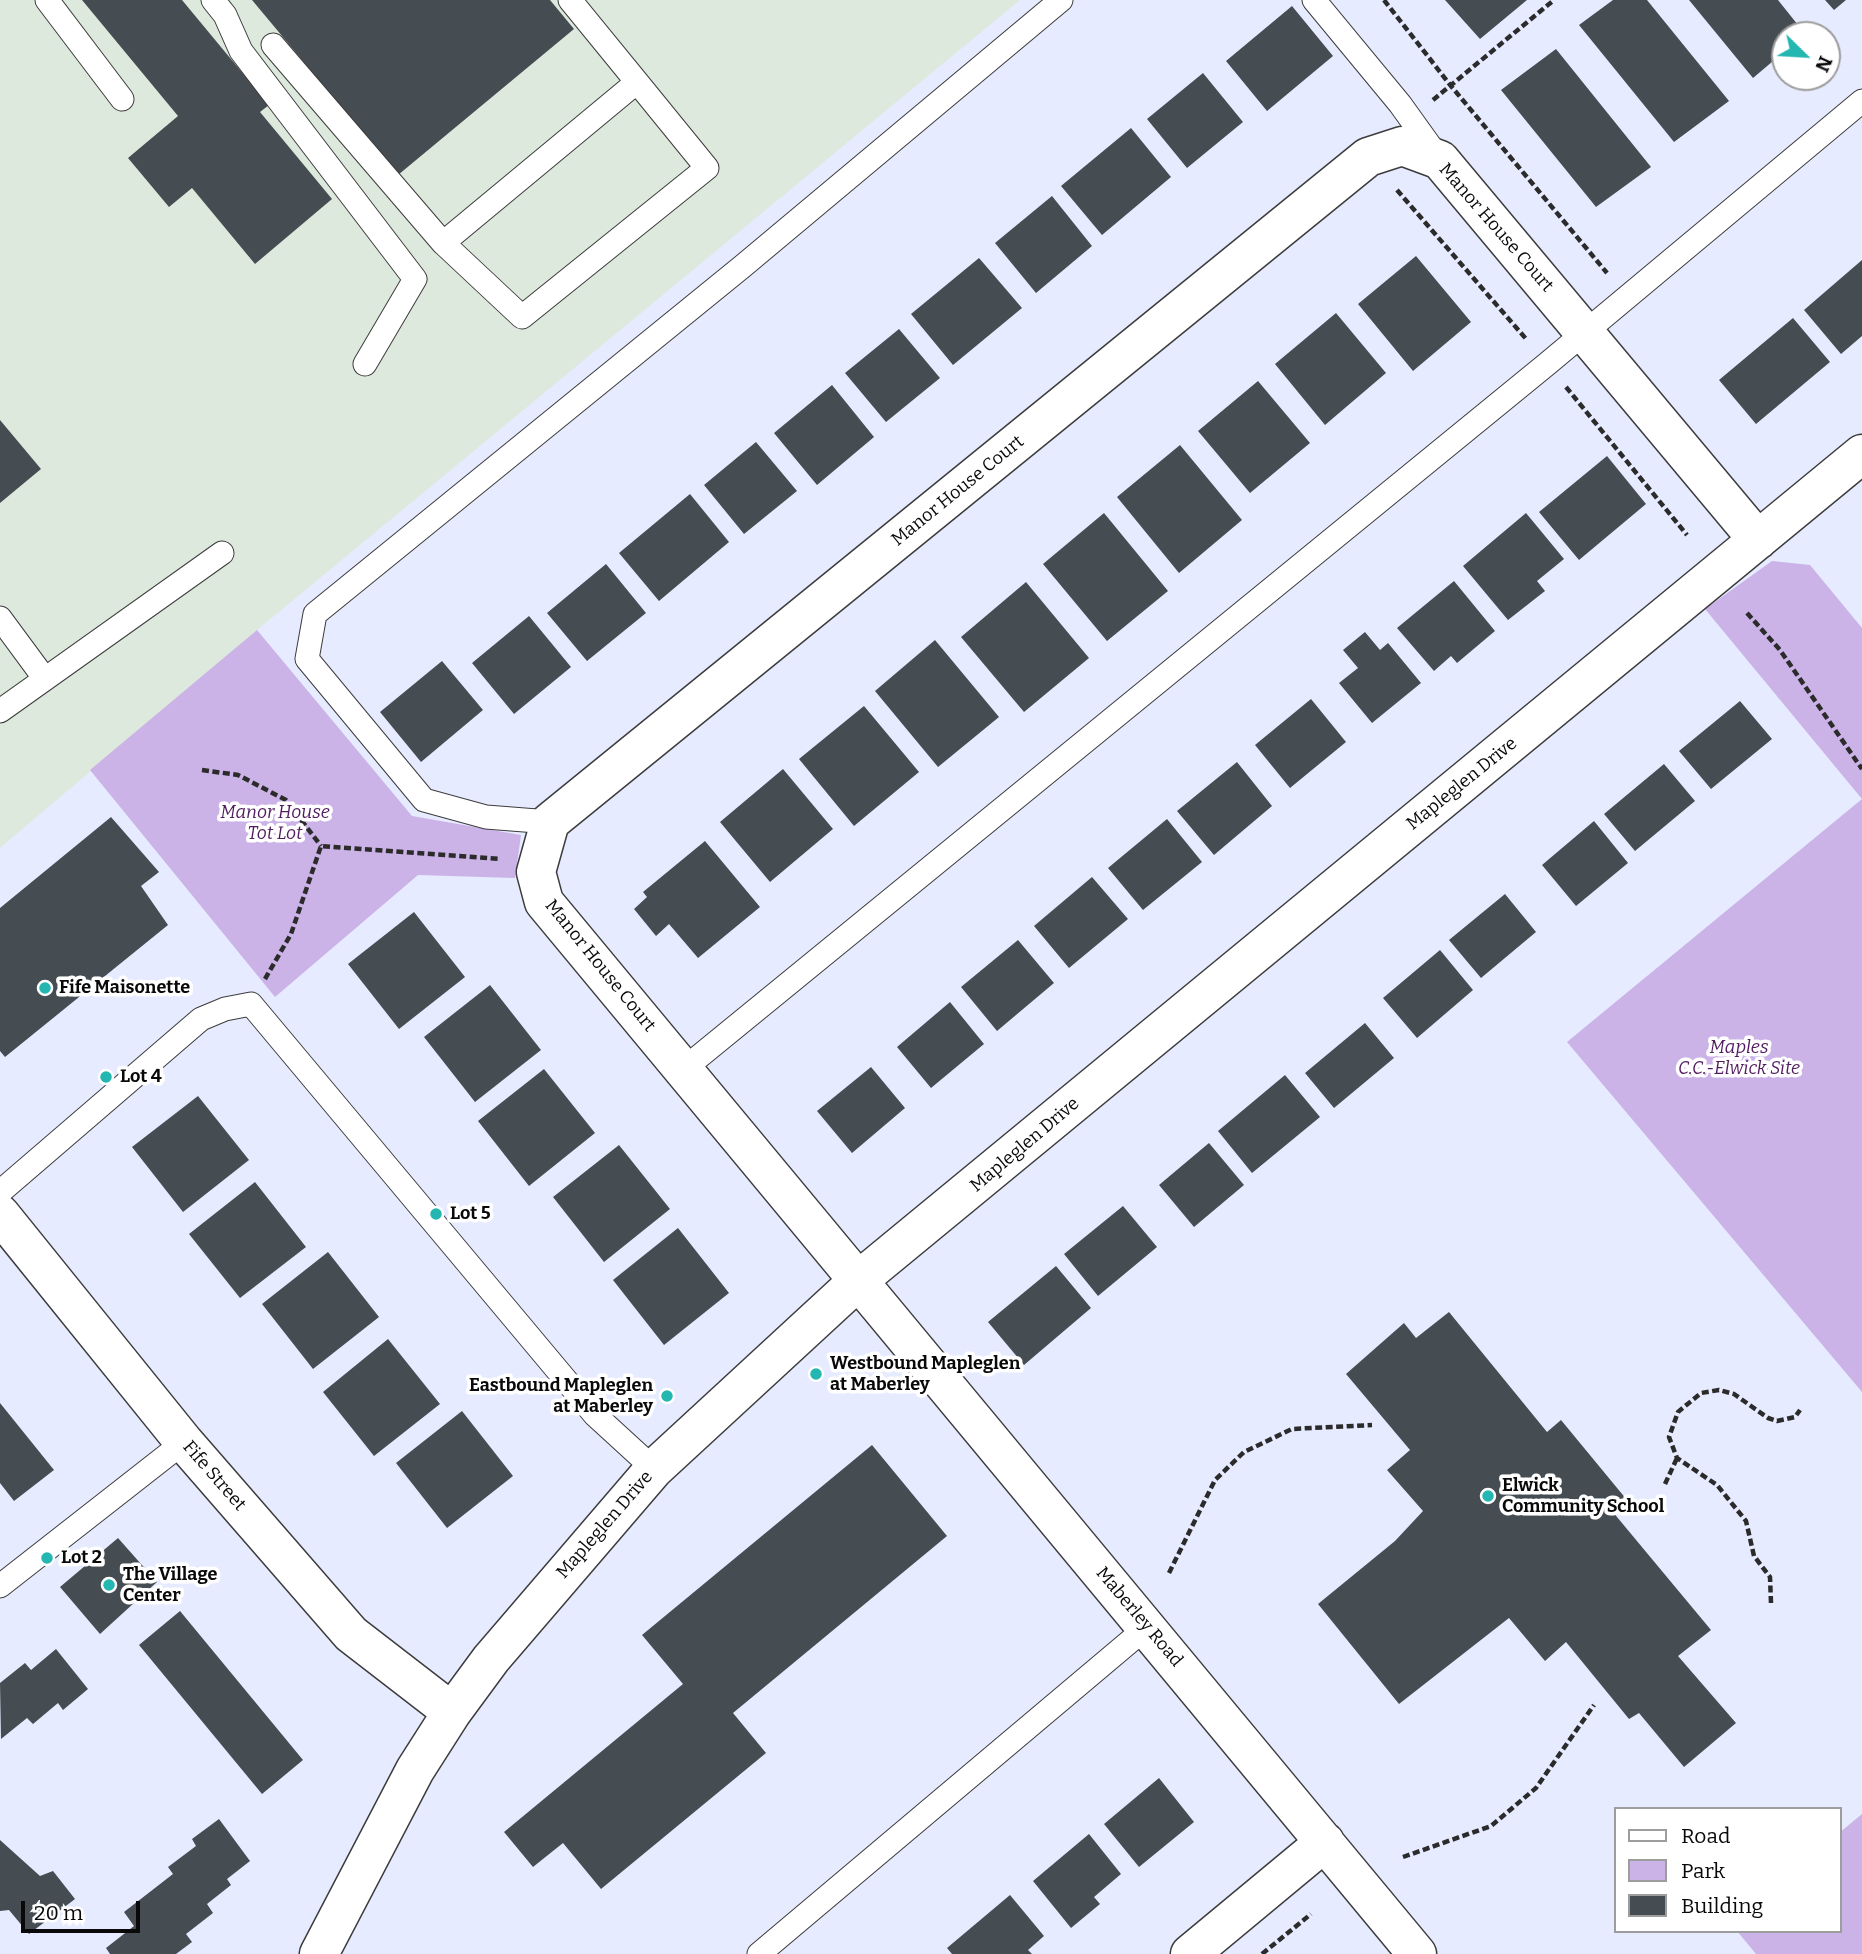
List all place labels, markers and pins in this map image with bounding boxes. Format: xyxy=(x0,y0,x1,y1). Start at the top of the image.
place label: Fife Maisonette xyxy=(59,977,190,999)
marker: Fife Maisonette xyxy=(37,980,53,996)
place label: Lot 4 xyxy=(120,1066,162,1088)
marker: Lot 4 xyxy=(98,1069,114,1085)
place label: Lot 5 xyxy=(450,1203,491,1225)
marker: Lot 5 xyxy=(428,1206,444,1222)
place label: Westbound Mapleglen at Maberley xyxy=(830,1353,1020,1396)
marker: Westbound Mapleglen at Maberley xyxy=(808,1366,824,1382)
place label: Eastbound Mapleglen at Maberley xyxy=(469,1375,653,1418)
marker: Eastbound Mapleglen at Maberley xyxy=(659,1388,675,1404)
place label: Elwick Community School xyxy=(1502,1475,1664,1518)
marker: Elwick Community School xyxy=(1480,1488,1496,1504)
place label: Lot 2 xyxy=(61,1547,102,1569)
marker: Lot 2 xyxy=(39,1550,55,1566)
place label: The Village Center xyxy=(123,1564,217,1606)
marker: The Village Center xyxy=(101,1577,117,1593)

